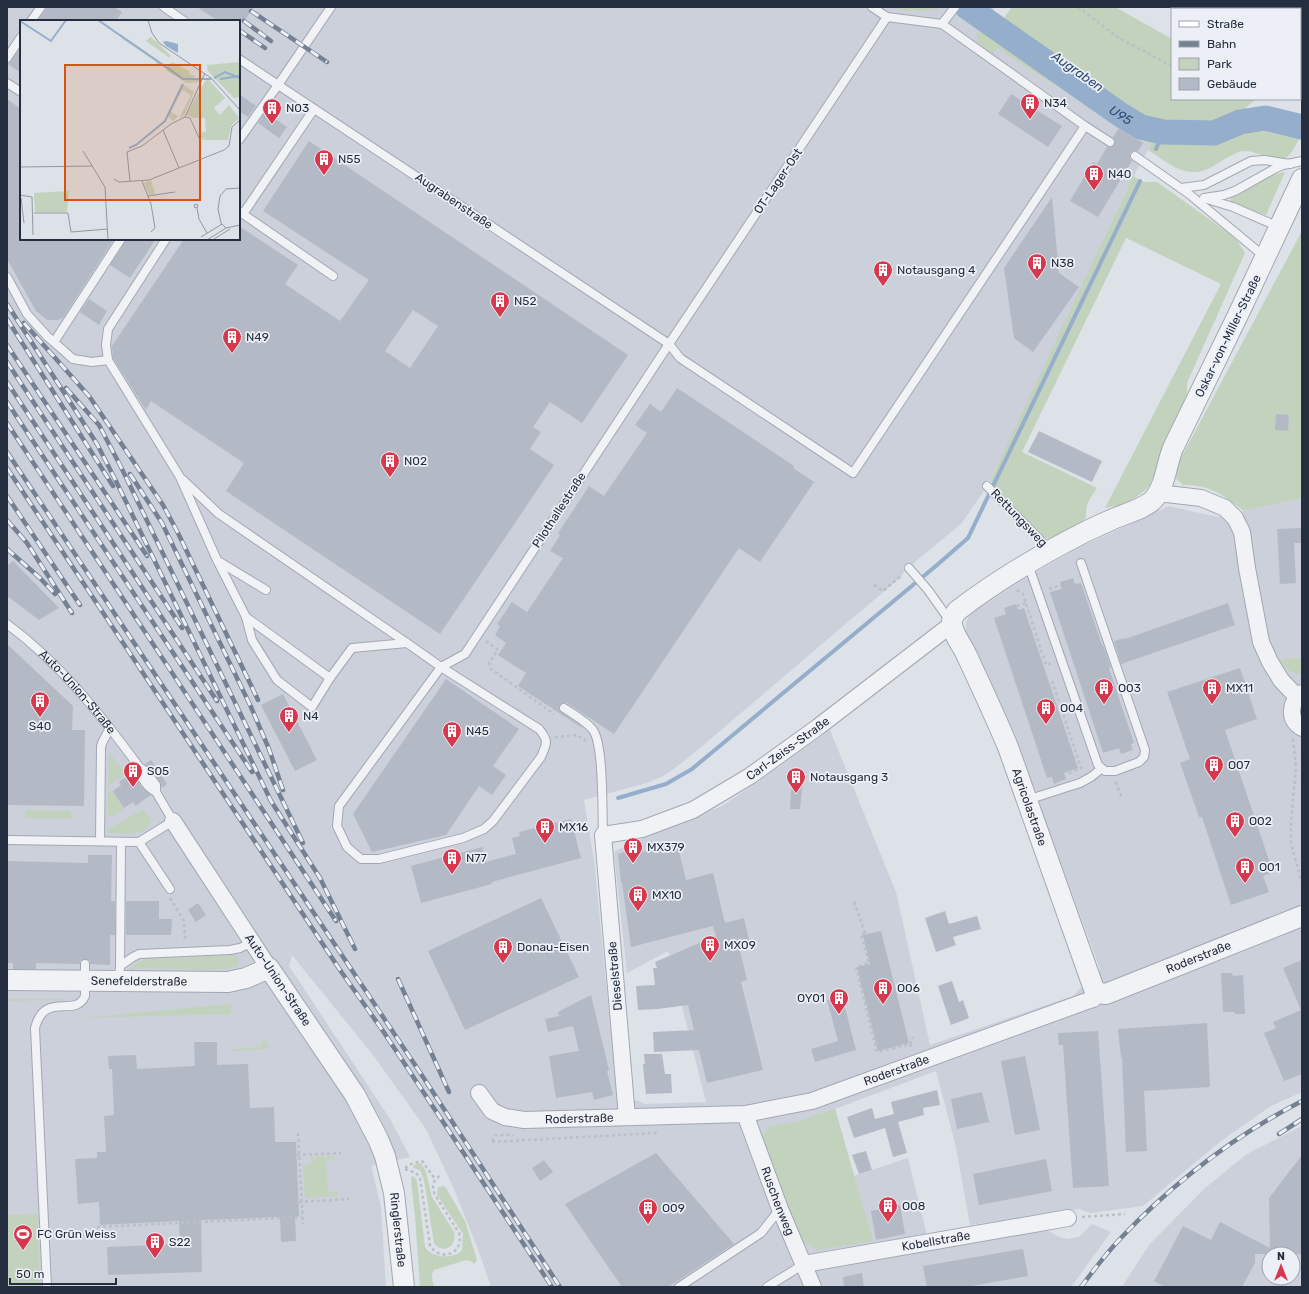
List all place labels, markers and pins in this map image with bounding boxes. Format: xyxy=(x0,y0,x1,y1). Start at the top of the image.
building icon: N34 xyxy=(1019,92,1041,120)
place label: N34 xyxy=(1044,96,1068,110)
building icon: N03 xyxy=(261,97,283,125)
place label: N03 xyxy=(286,101,309,115)
building icon: N55 xyxy=(313,148,335,176)
place label: N55 xyxy=(338,152,361,166)
building icon: N40 xyxy=(1083,163,1105,191)
place label: N40 xyxy=(1108,167,1131,181)
building icon: N38 xyxy=(1026,252,1048,280)
place label: N38 xyxy=(1051,256,1074,270)
building icon: Notausgang 4 xyxy=(872,259,894,287)
place label: Notausgang 4 xyxy=(897,263,976,277)
building icon: N52 xyxy=(489,290,511,318)
place label: N52 xyxy=(514,294,537,308)
building icon: N49 xyxy=(221,326,243,354)
place label: N49 xyxy=(246,330,269,344)
building icon: N02 xyxy=(379,450,401,478)
place label: N02 xyxy=(404,454,427,468)
building icon: O03 xyxy=(1093,677,1115,705)
building icon: MX11 xyxy=(1201,677,1223,705)
place label: O03 xyxy=(1118,681,1141,695)
place label: MX11 xyxy=(1226,681,1253,695)
building icon: S40 xyxy=(29,690,51,718)
building icon: O04 xyxy=(1035,697,1057,725)
place label: O04 xyxy=(1060,701,1084,715)
building icon: N4 xyxy=(278,705,300,733)
place label: N4 xyxy=(303,709,319,723)
place label: S40 xyxy=(29,719,51,733)
building icon: N45 xyxy=(441,720,463,748)
place label: N45 xyxy=(466,724,489,738)
building icon: O07 xyxy=(1203,754,1225,782)
place label: O07 xyxy=(1228,758,1250,772)
building icon: S05 xyxy=(122,760,144,788)
place label: S05 xyxy=(147,764,169,778)
building icon: Notausgang 3 xyxy=(785,766,807,794)
place label: Notausgang 3 xyxy=(810,770,888,784)
building icon: O02 xyxy=(1224,810,1246,838)
place label: O02 xyxy=(1249,814,1272,828)
building icon: MX16 xyxy=(534,816,556,844)
place label: MX16 xyxy=(559,820,588,834)
building icon: MX379 xyxy=(622,836,644,864)
place label: MX379 xyxy=(647,840,685,854)
building icon: N77 xyxy=(441,847,463,875)
place label: N77 xyxy=(466,851,487,865)
building icon: O01 xyxy=(1234,856,1256,884)
place label: O01 xyxy=(1259,860,1280,874)
building icon: MX10 xyxy=(627,884,649,912)
place label: MX10 xyxy=(652,888,682,902)
building icon: MX09 xyxy=(699,934,721,962)
building icon: Donau-Eisen xyxy=(492,936,514,964)
place label: MX09 xyxy=(724,938,756,952)
place label: Donau-Eisen xyxy=(517,940,589,954)
building icon: O06 xyxy=(872,977,894,1005)
place label: O06 xyxy=(897,981,920,995)
building icon: OY01 xyxy=(828,987,850,1015)
place label: OY01 xyxy=(797,991,825,1005)
building icon: O08 xyxy=(877,1195,899,1223)
building icon: O09 xyxy=(637,1197,659,1225)
place label: O08 xyxy=(902,1199,925,1213)
place label: O09 xyxy=(662,1201,685,1215)
sports icon: FC Grün Weiss xyxy=(12,1223,34,1251)
place label: FC Grün Weiss xyxy=(37,1227,116,1241)
building icon: S22 xyxy=(144,1231,166,1259)
place label: S22 xyxy=(169,1235,191,1249)

